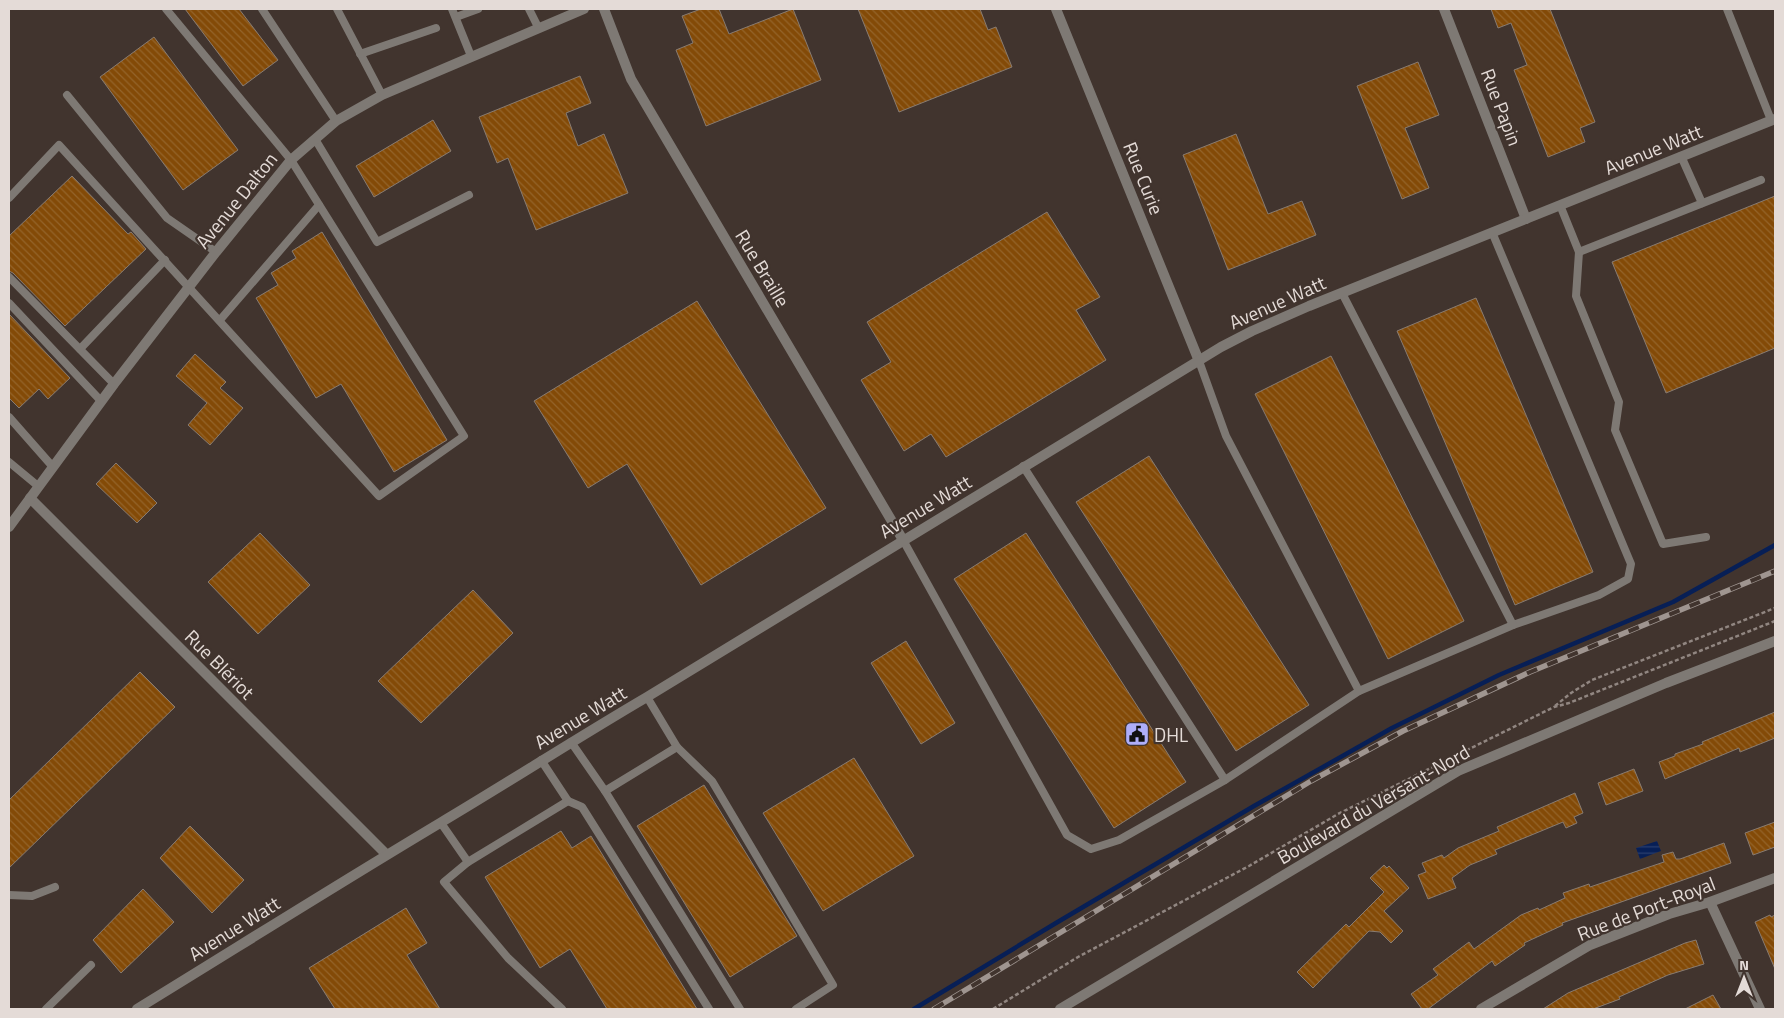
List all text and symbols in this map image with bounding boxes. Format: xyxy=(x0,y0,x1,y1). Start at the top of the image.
street label: Rue Papin xyxy=(1474,64,1530,150)
street label: Avenue Watt xyxy=(1600,116,1706,182)
street label: Rue Curie xyxy=(1116,137,1172,219)
street label: Avenue Dalton xyxy=(188,146,284,254)
street label: Rue Braille xyxy=(728,224,798,312)
street label: Avenue Watt xyxy=(1224,268,1330,336)
street label: Avenue Watt xyxy=(873,467,977,545)
street label: Rue Blériot xyxy=(178,622,262,706)
street label: Avenue Watt xyxy=(528,678,632,756)
place label: DHL xyxy=(1154,720,1188,749)
public building icon: DHL xyxy=(1124,721,1150,747)
street label: Boulevard du Versant-Nord xyxy=(1271,737,1475,871)
street label: Rue de Port-Royal xyxy=(1573,868,1719,948)
street label: Avenue Watt xyxy=(183,888,286,968)
north arrow xyxy=(1719,953,1769,1003)
text: N xyxy=(1739,954,1749,975)

